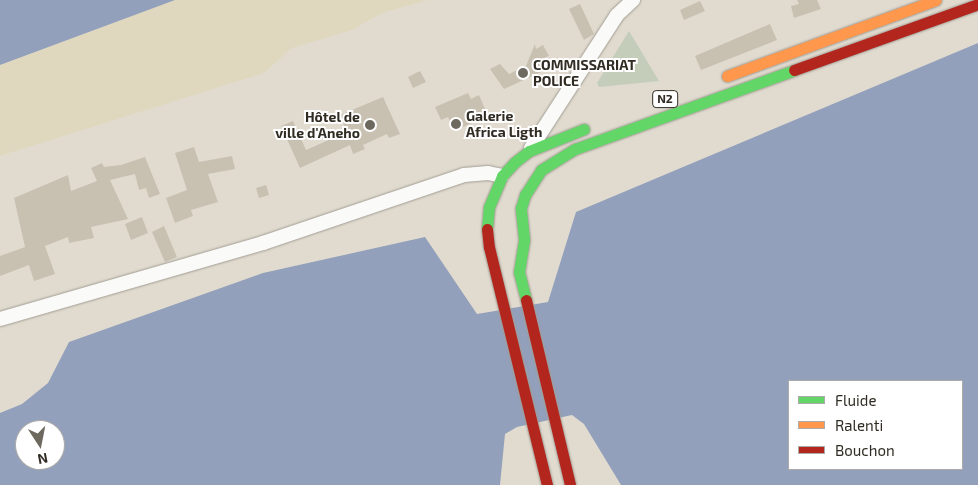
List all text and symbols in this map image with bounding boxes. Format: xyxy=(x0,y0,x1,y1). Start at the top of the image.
place label: COMMISSARIAT POLICE xyxy=(533,57,636,90)
marker: COMMISSARIAT POLICE xyxy=(517,67,529,79)
road number: N2 xyxy=(651,90,679,108)
place label: Galerie Africa Ligth xyxy=(466,108,542,140)
place label: Hôtel de ville d'Aneho xyxy=(275,109,360,142)
marker: Galerie Africa Ligth xyxy=(450,118,462,130)
marker: Hôtel de ville d'Aneho xyxy=(364,119,376,131)
legend xyxy=(788,380,963,470)
text: Fluide xyxy=(835,391,876,409)
text: Ralenti xyxy=(835,416,883,434)
north arrow xyxy=(15,420,65,470)
text: Bouchon xyxy=(835,441,895,459)
text: N xyxy=(36,450,49,469)

